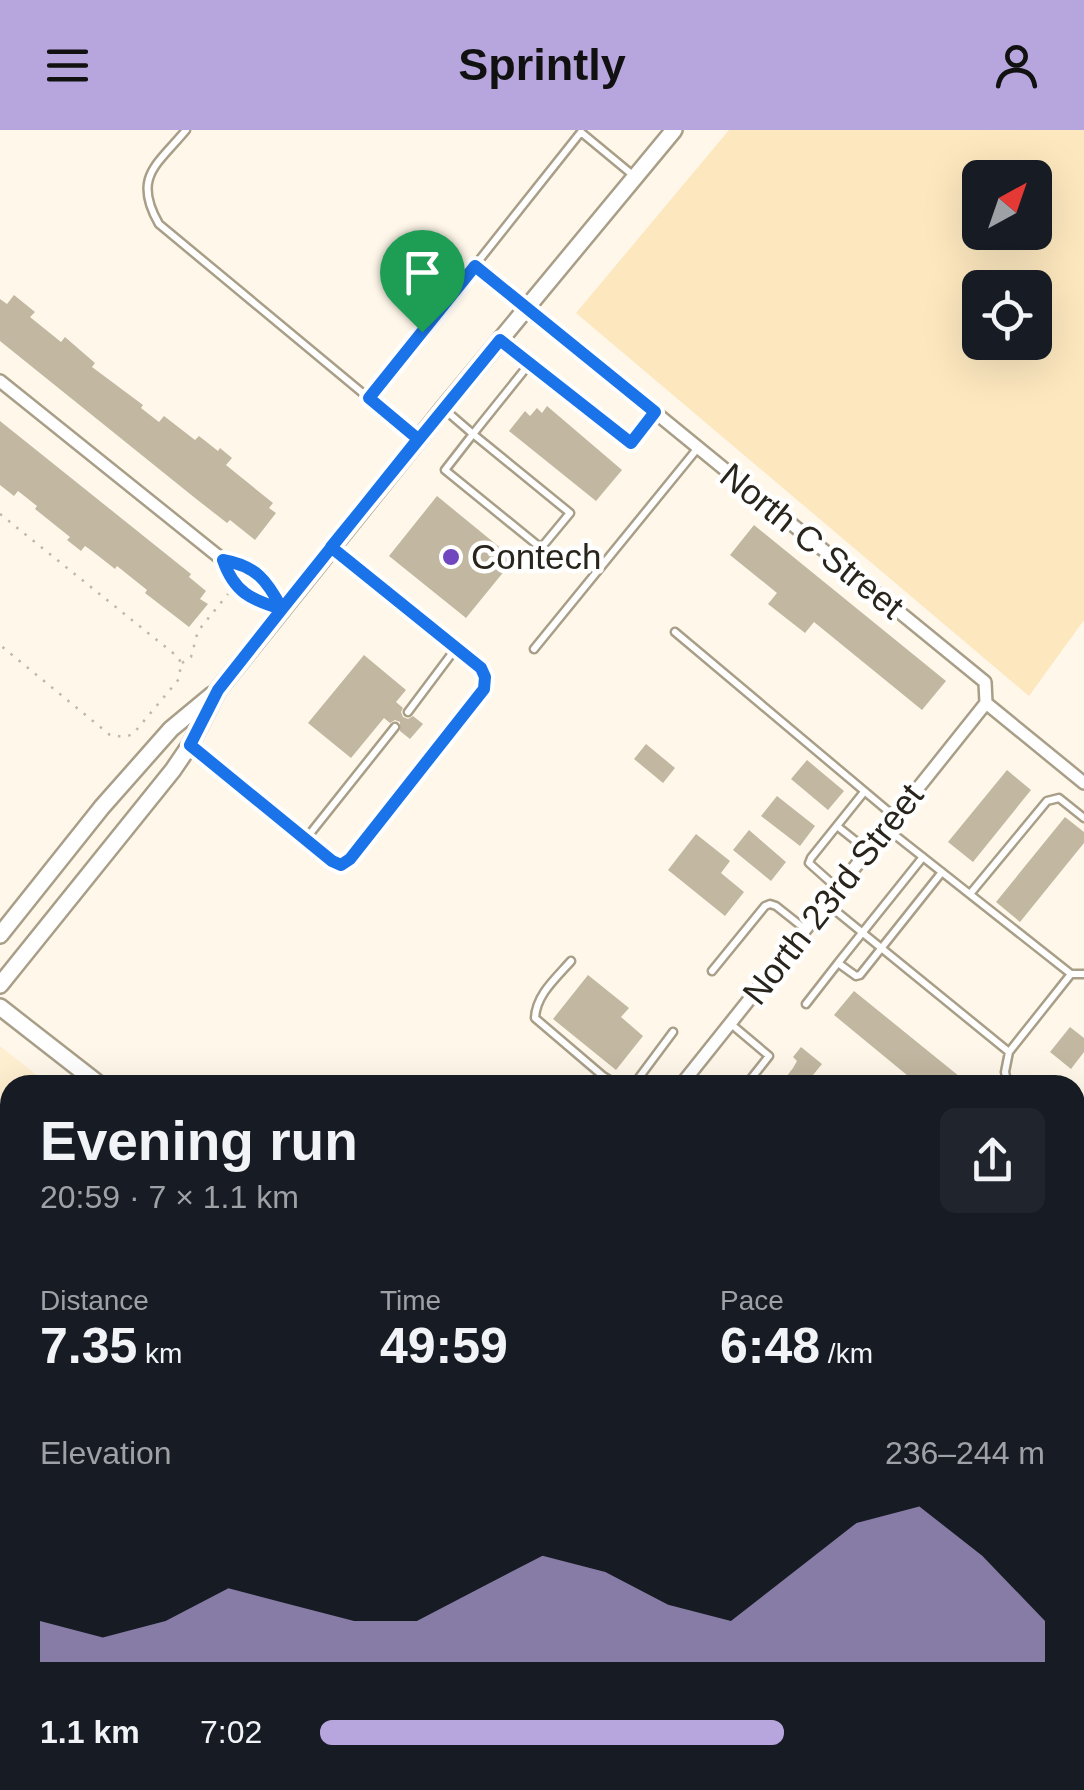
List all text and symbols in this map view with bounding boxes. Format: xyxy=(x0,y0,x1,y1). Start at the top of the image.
icon: menu xyxy=(40,38,95,93)
icon: person xyxy=(989,38,1044,93)
text: Sprintly xyxy=(458,39,626,90)
north arrow xyxy=(962,160,1052,250)
map controls xyxy=(962,160,1052,360)
pin xyxy=(380,230,465,333)
icon: arrive xyxy=(395,245,450,300)
button: locate xyxy=(962,270,1052,360)
street label: North C Street xyxy=(713,455,912,626)
place label: Contech xyxy=(471,537,601,576)
marker: Contech xyxy=(440,546,462,568)
street label: North 23rd Street xyxy=(735,776,931,1011)
button: share xyxy=(940,1108,1045,1213)
text: Evening run xyxy=(40,1110,358,1172)
text: 20:59 · 7 × 1.1 km xyxy=(40,1179,299,1215)
text: Distance xyxy=(40,1285,149,1316)
text: Time xyxy=(380,1285,441,1316)
text: Pace xyxy=(720,1285,784,1316)
text: 7.35 xyxy=(40,1318,137,1374)
text: 49:59 xyxy=(380,1318,508,1374)
text: 6:48 xyxy=(720,1318,820,1374)
text: km xyxy=(137,1338,182,1369)
text: /km xyxy=(820,1338,873,1369)
text: Elevation xyxy=(40,1435,172,1471)
text: 236–244 m xyxy=(885,1435,1045,1471)
text: 1.1 km xyxy=(40,1714,140,1750)
text: 7:02 xyxy=(200,1714,262,1750)

